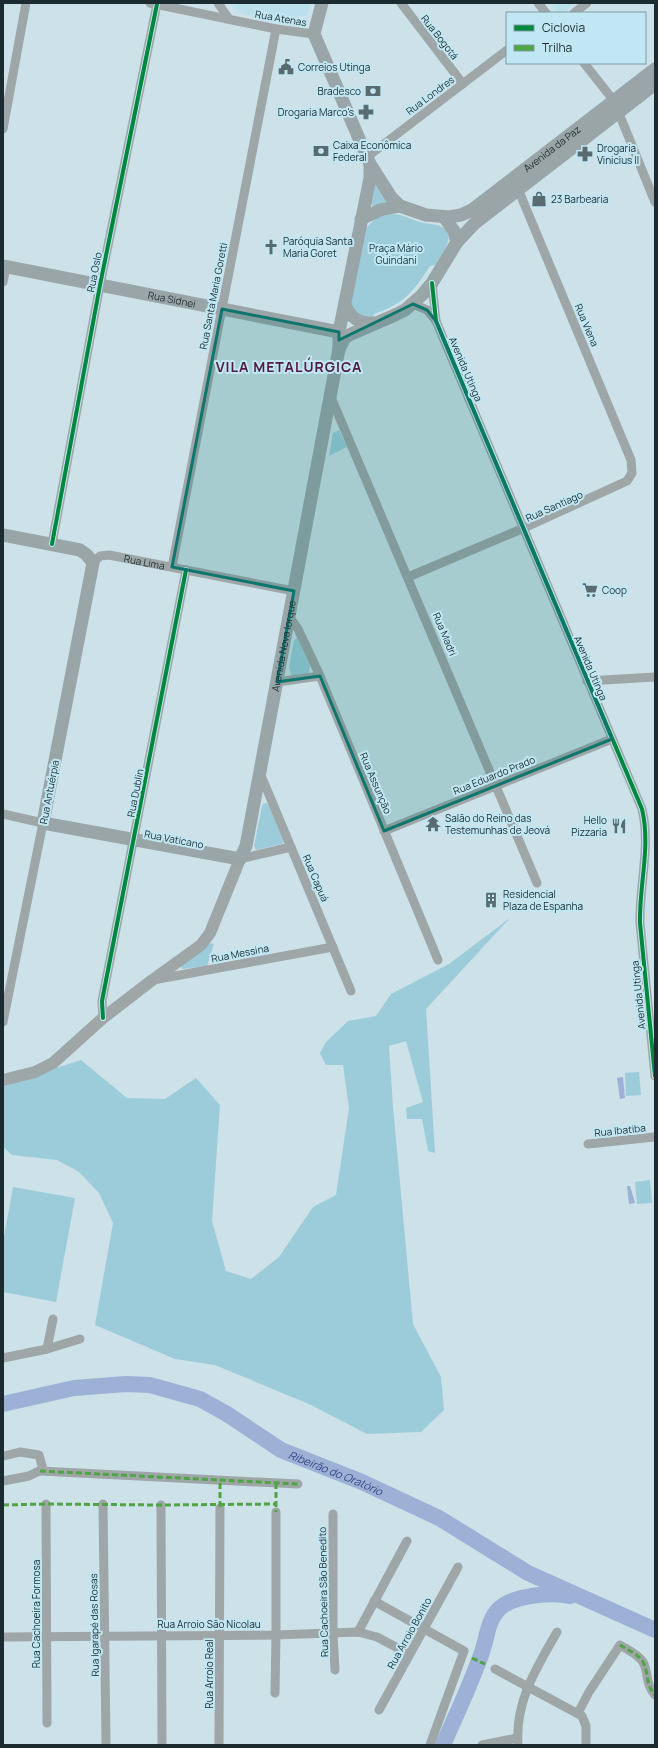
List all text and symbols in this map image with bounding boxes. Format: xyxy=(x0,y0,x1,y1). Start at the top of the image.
street label: Rua Atenas xyxy=(254,7,308,29)
street label: Rua Bogotá xyxy=(418,12,462,62)
legend xyxy=(506,12,646,64)
text: Ciclovia xyxy=(542,19,585,36)
text: Trilha xyxy=(542,39,572,56)
public building icon: Correios Utinga xyxy=(277,58,295,76)
place label: Correios Utinga xyxy=(298,60,370,74)
street label: Rua Londres xyxy=(403,72,457,118)
bank icon: Bradesco xyxy=(364,82,382,100)
place label: Bradesco xyxy=(318,84,361,98)
pharmacy icon: Drogaria Marco's xyxy=(357,103,375,121)
place label: Drogaria Marco's xyxy=(278,105,354,119)
street label: Avenida da Paz xyxy=(520,122,583,175)
place label: Caixa Econômica Federal xyxy=(333,138,411,164)
place label: Drogaria Vinicius II xyxy=(597,141,639,167)
bank icon: Caixa Econômica Federal xyxy=(312,142,330,160)
pharmacy icon: Drogaria Vinicius II xyxy=(576,145,594,163)
shop icon: 23 Barbearia xyxy=(530,190,548,208)
place label: 23 Barbearia xyxy=(551,192,608,206)
place label: Paróquia Santa Maria Goret xyxy=(283,234,353,260)
church icon: Paróquia Santa Maria Goret xyxy=(262,238,280,256)
street label: Rua Santa Maria Goretti xyxy=(196,241,230,351)
park label: Praça Mário Guindani xyxy=(369,241,423,267)
street label: Rua Oslo xyxy=(83,251,105,293)
street label: Rua Sidnei xyxy=(147,288,197,311)
street label: Rua Viena xyxy=(572,301,602,349)
street label: Avenida Utinga xyxy=(446,334,486,404)
district label: VILA METALÚRGICA xyxy=(216,357,362,376)
street label: Rua Santiago xyxy=(523,487,585,525)
street label: Rua Lima xyxy=(123,551,166,573)
supermarket icon: Coop xyxy=(581,581,599,599)
place label: Coop xyxy=(602,583,627,597)
street label: Avenida Nova Iorque xyxy=(268,599,299,693)
street label: Rua Madri xyxy=(430,610,460,658)
street label: Avenida Utinga xyxy=(571,633,611,703)
street label: Rua Assunção xyxy=(357,750,395,816)
street label: Rua Eduardo Prado xyxy=(451,752,537,798)
street label: Rua Antuérpia xyxy=(36,759,62,825)
street label: Rua Dublin xyxy=(123,768,147,818)
place label: Salão do Reino das Testemunhas de Jeová xyxy=(445,811,550,837)
place label: Hello Pizzaria xyxy=(571,813,607,839)
temple icon: Salão do Reino das Testemunhas de Jeová xyxy=(424,815,442,833)
restaurant icon: Hello Pizzaria xyxy=(610,817,628,835)
street label: Rua Vaticano xyxy=(143,826,205,852)
street label: Rua Capuá xyxy=(300,852,332,904)
place label: Residencial Plaza de Espanha xyxy=(503,887,583,913)
building icon: Residencial Plaza de Espanha xyxy=(482,891,500,909)
street label: Rua Messina xyxy=(210,941,270,965)
street label: Avenida Utinga xyxy=(627,960,649,1030)
street label: Rua Ibatiba xyxy=(594,1120,646,1140)
water label: Ribeirão do Oratório xyxy=(287,1446,387,1499)
street label: Rua Cachoeira São Benedito xyxy=(315,1527,331,1657)
street label: Rua Cachoeira Formosa xyxy=(29,1560,43,1668)
street label: Rua Igarapé das Rosas xyxy=(86,1573,102,1677)
street label: Rua Arroio Bonito xyxy=(384,1595,434,1671)
street label: Rua Arroio São Nicolau xyxy=(157,1617,261,1631)
street label: Rua Arroio Real xyxy=(202,1639,216,1709)

